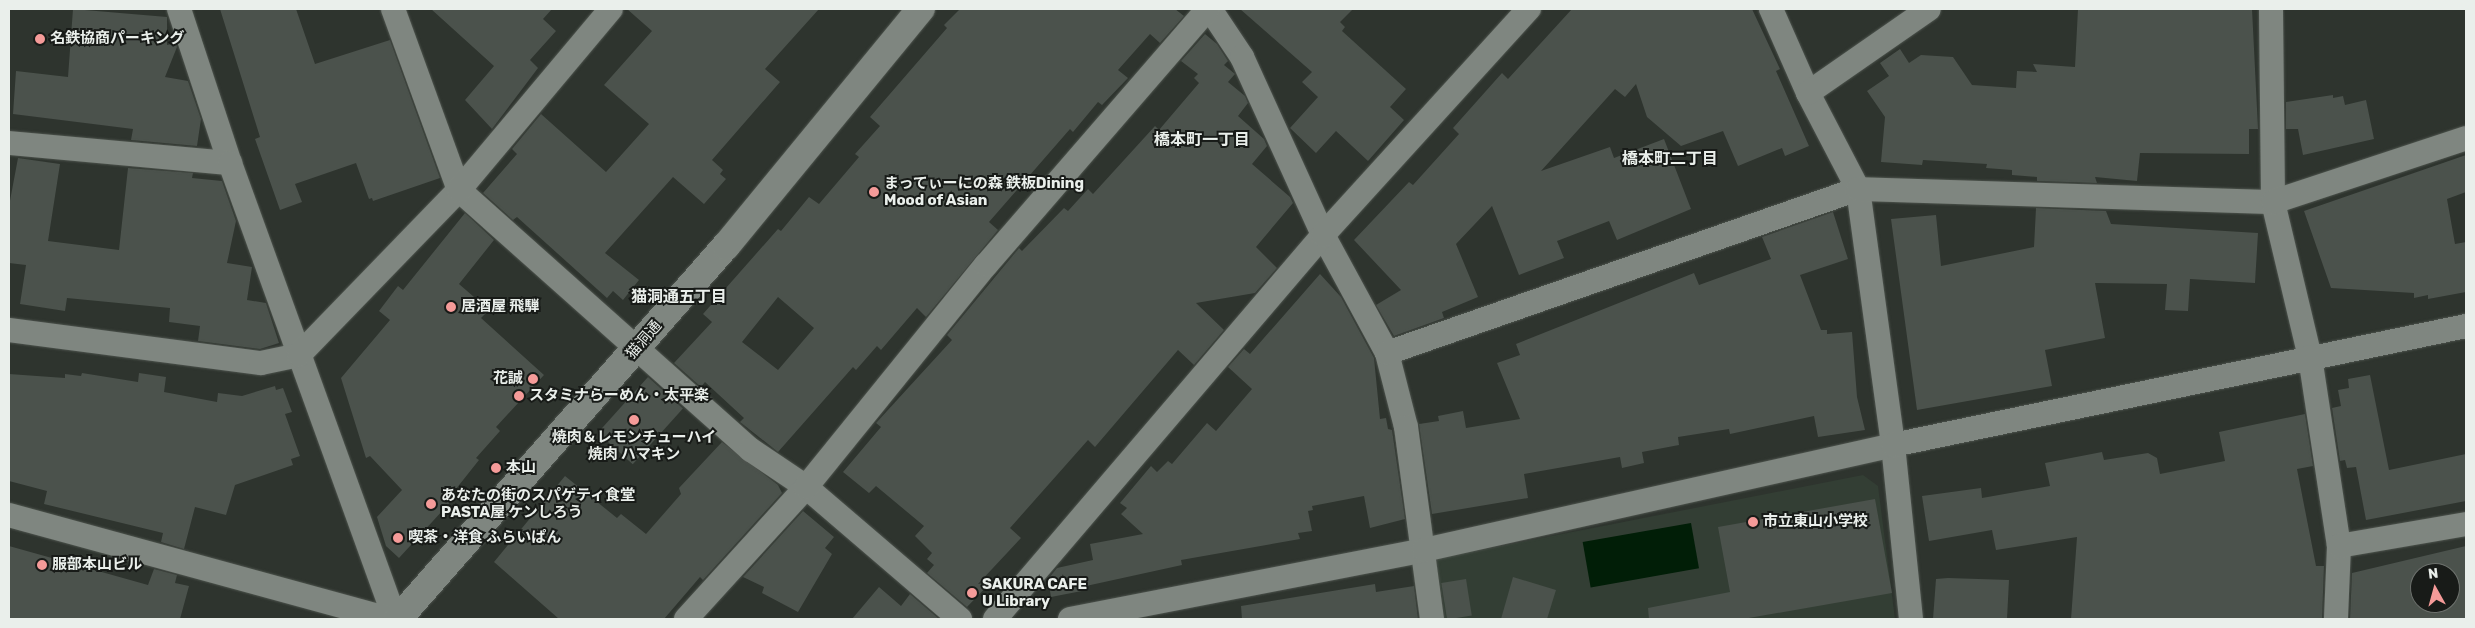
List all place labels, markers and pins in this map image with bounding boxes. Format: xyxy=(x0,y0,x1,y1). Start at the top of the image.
place label: 名鉄協商パーキング xyxy=(50,30,185,48)
marker: 名鉄協商パーキング xyxy=(34,33,46,45)
place label: まってぃーにの森 鉄板Dining Mood of Asian xyxy=(884,174,1085,209)
marker: まってぃーにの森 鉄板Dining Mood of Asian xyxy=(868,186,880,198)
place label: 居酒屋 飛騨 xyxy=(461,298,539,316)
marker: 居酒屋 飛騨 xyxy=(445,301,457,313)
place label: 花誠 xyxy=(493,370,523,388)
marker: 花誠 xyxy=(527,373,539,385)
place label: スタミナらーめん・太平楽 xyxy=(529,387,709,405)
marker: スタミナらーめん・太平楽 xyxy=(513,390,525,402)
marker: 焼肉＆レモンチューハイ 焼肉 ハマキン xyxy=(628,414,640,426)
place label: 焼肉＆レモンチューハイ 焼肉 ハマキン xyxy=(552,428,716,463)
place label: 本山 xyxy=(506,459,536,477)
marker: 本山 xyxy=(490,462,502,474)
place label: あなたの街のスパゲティ食堂 PASTA屋 ケンしろう xyxy=(441,486,636,521)
marker: あなたの街のスパゲティ食堂 PASTA屋 ケンしろう xyxy=(425,498,437,510)
place label: 市立東山小学校 xyxy=(1763,513,1868,531)
marker: 市立東山小学校 xyxy=(1747,516,1759,528)
place label: 喫茶・洋食 ふらいぱん xyxy=(408,529,561,547)
marker: 喫茶・洋食 ふらいぱん xyxy=(392,532,404,544)
place label: 服部本山ビル xyxy=(52,556,142,574)
marker: 服部本山ビル xyxy=(36,559,48,571)
place label: SAKURA CAFE U Library xyxy=(982,575,1088,610)
marker: SAKURA CAFE U Library xyxy=(966,587,978,599)

